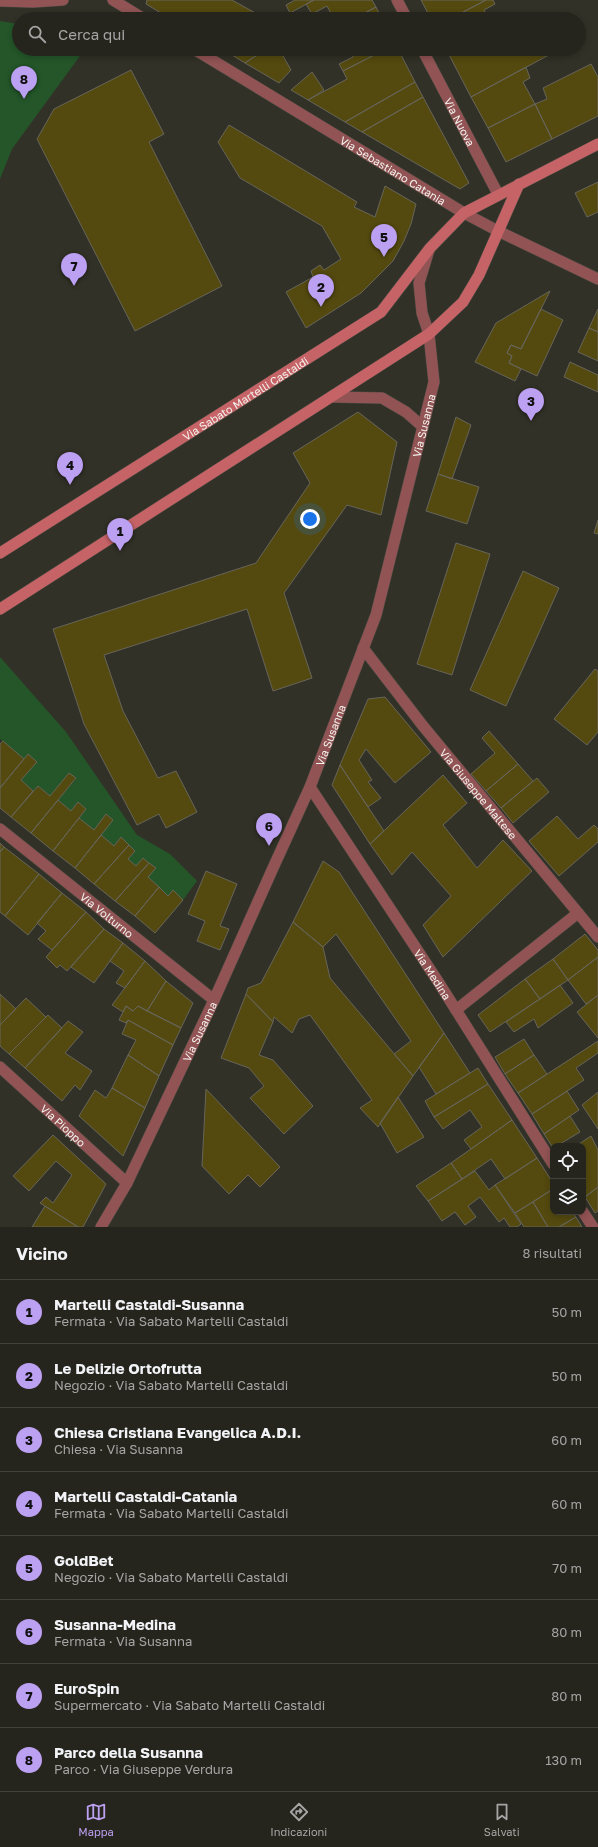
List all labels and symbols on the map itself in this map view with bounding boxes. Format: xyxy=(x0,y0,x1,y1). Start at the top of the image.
pin: 8 xyxy=(11,66,37,99)
street label: Via Nuova xyxy=(442,95,478,148)
street label: Via Sebastiano Catania xyxy=(338,133,448,207)
pin: 5 xyxy=(371,224,397,257)
pin: 7 xyxy=(61,253,87,286)
pin: 2 xyxy=(308,274,334,307)
street label: Via Sabato Martelli Castaldi xyxy=(180,353,310,443)
pin: 3 xyxy=(518,388,544,421)
street label: Via Susanna xyxy=(409,392,437,458)
pin: 4 xyxy=(57,452,83,485)
your location xyxy=(300,509,320,529)
pin: 1 xyxy=(107,518,133,551)
street label: Via Susanna xyxy=(312,702,348,768)
street label: Via Giuseppe Maltese xyxy=(438,746,520,841)
pin: 6 xyxy=(256,813,282,846)
street label: Via Volturno xyxy=(78,889,137,940)
street label: Via Medina xyxy=(412,946,454,1002)
street label: Via Susanna xyxy=(179,999,219,1063)
street label: Via Pioppo xyxy=(38,1101,89,1149)

